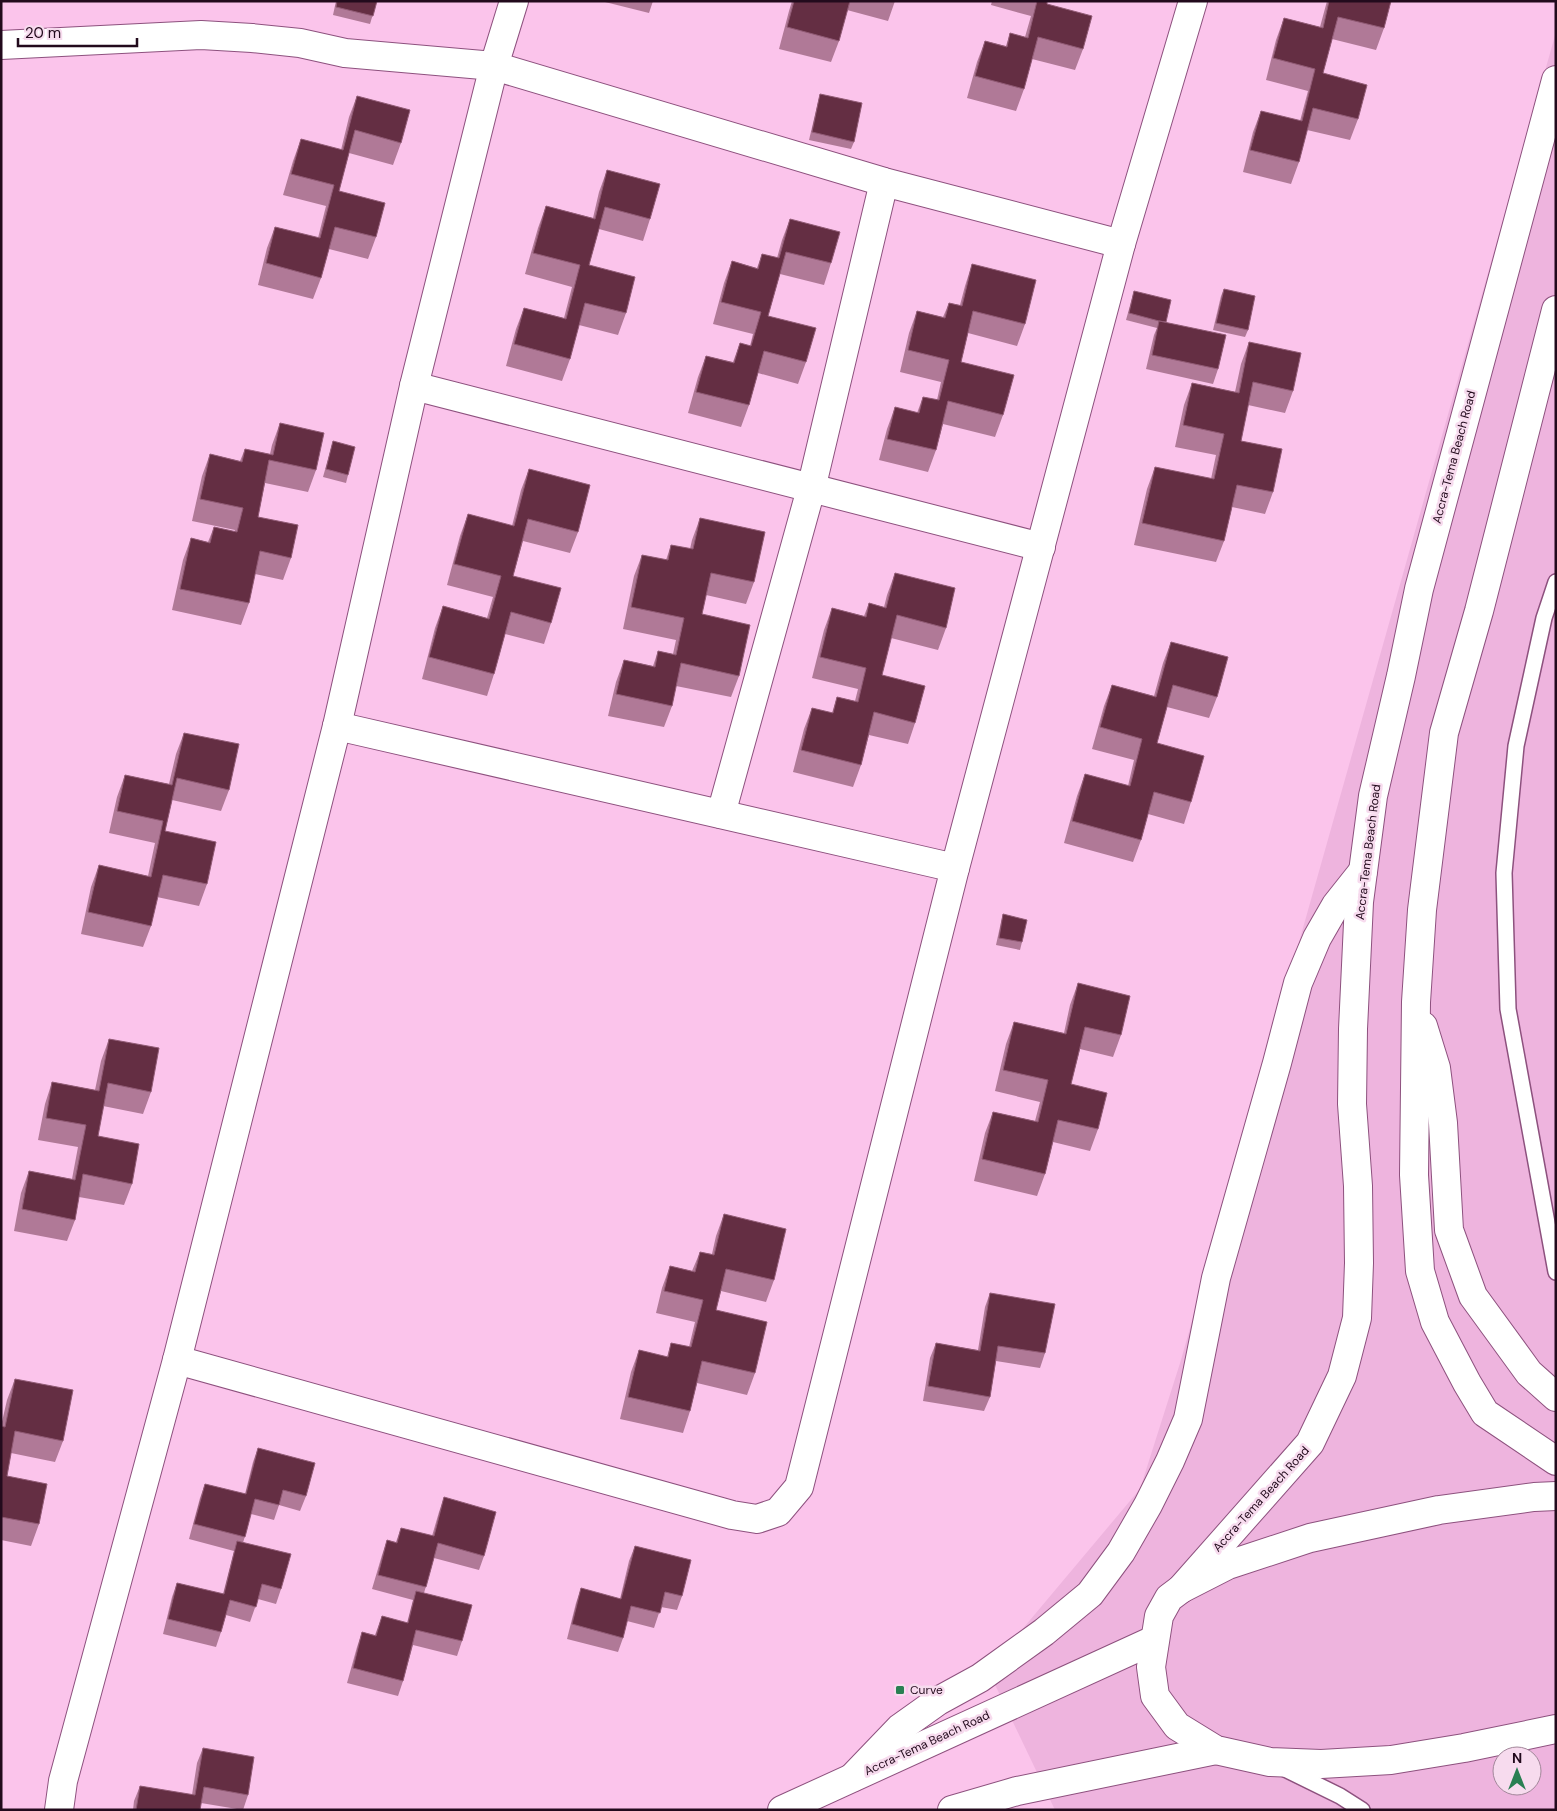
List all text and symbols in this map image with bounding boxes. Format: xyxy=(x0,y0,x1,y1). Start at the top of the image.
scale bar xyxy=(18,15,136,47)
text: 20 m xyxy=(25,23,61,43)
street label: Accra-Tema Beach Road xyxy=(1429,389,1479,525)
street label: Accra-Tema Beach Road xyxy=(1352,783,1384,921)
street label: Accra-Tema Beach Road xyxy=(1209,1443,1313,1555)
place label: Curve xyxy=(910,1682,943,1698)
marker: Curve xyxy=(894,1684,906,1696)
street label: Accra-Tema Beach Road xyxy=(862,1707,992,1779)
north arrow xyxy=(1492,1746,1542,1796)
text: N xyxy=(1512,1749,1522,1767)

